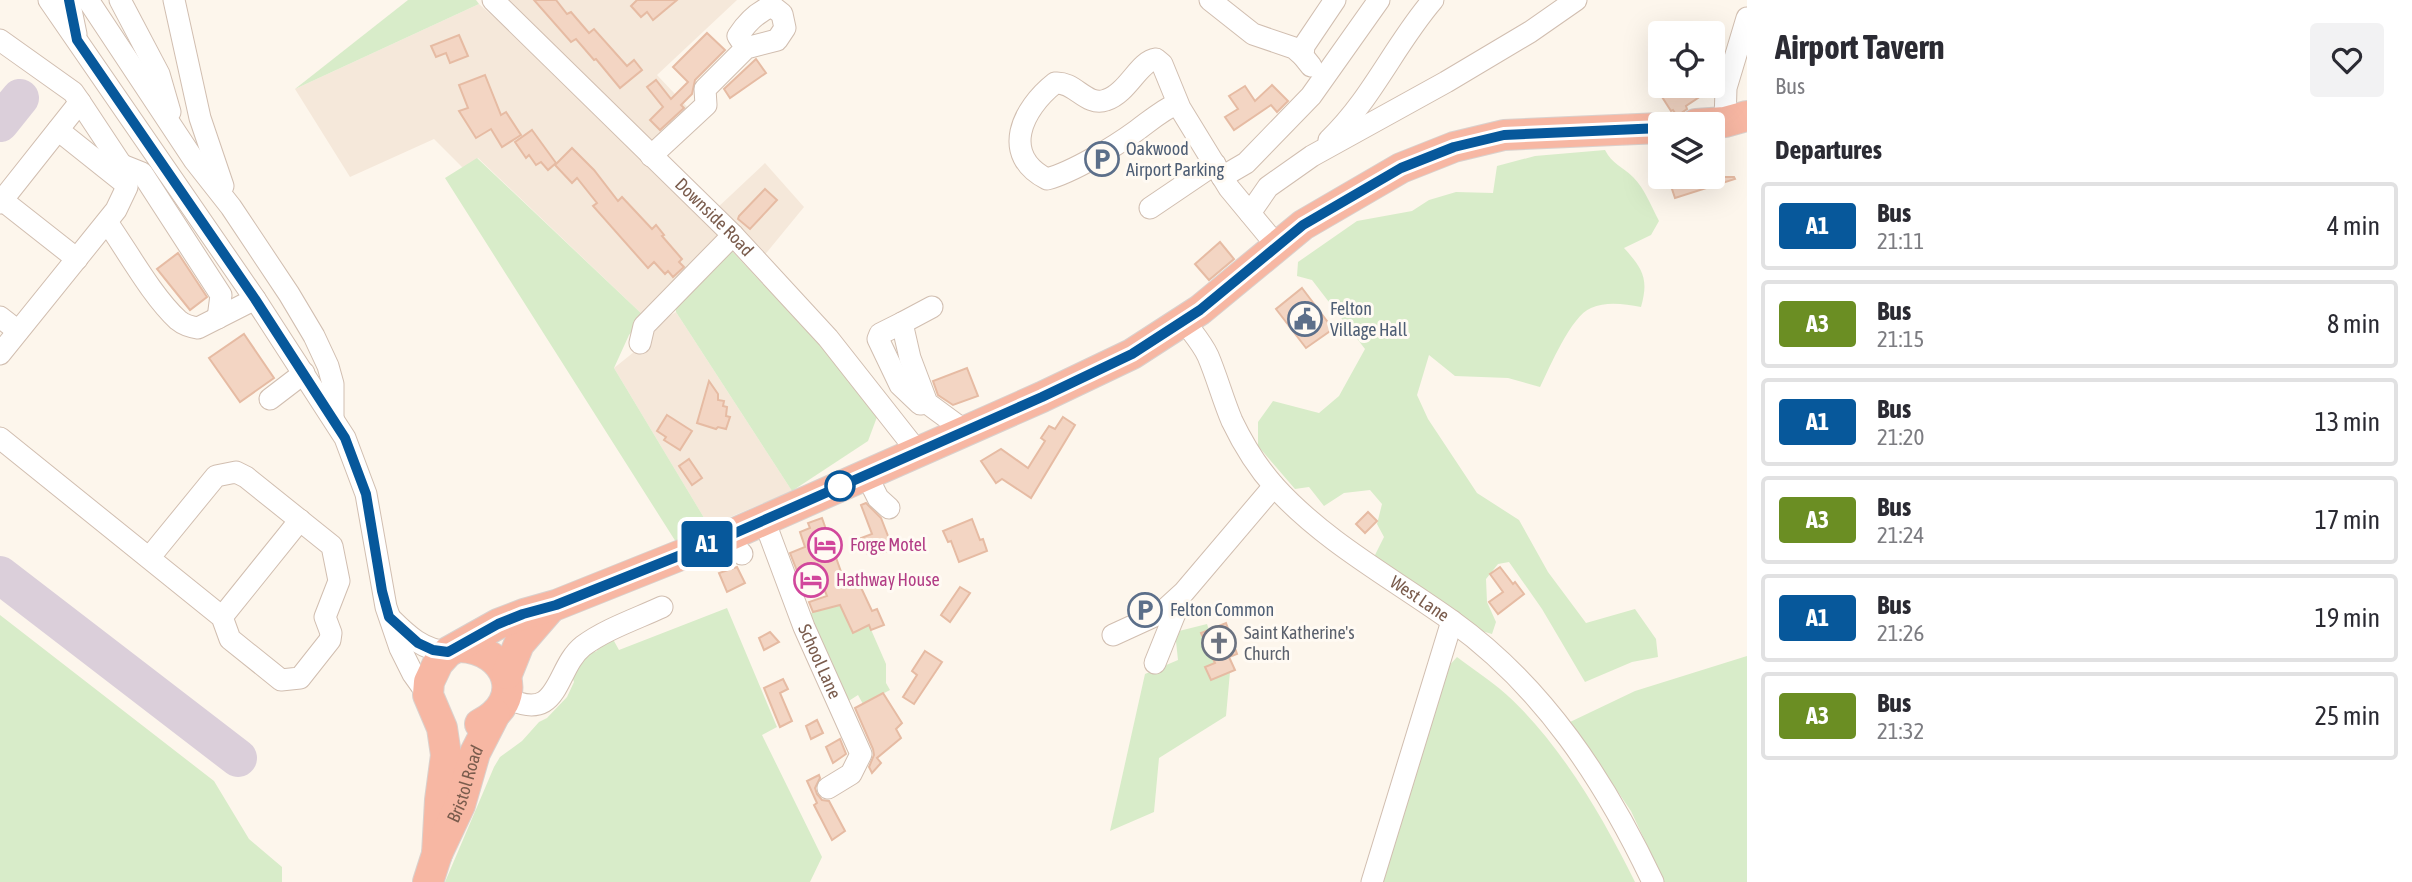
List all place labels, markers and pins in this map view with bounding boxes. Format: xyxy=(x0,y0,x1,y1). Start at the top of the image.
place label: Oakwood Airport Parking xyxy=(1126,138,1224,180)
parking icon: Oakwood Airport Parking xyxy=(1083,140,1121,178)
place label: Felton Village Hall xyxy=(1330,298,1407,340)
public building icon: Felton Village Hall xyxy=(1286,300,1324,338)
unlabelled marker xyxy=(825,471,855,501)
hotel icon: Forge Motel xyxy=(806,526,844,564)
place label: Forge Motel xyxy=(850,534,927,555)
hotel icon: Hathway House xyxy=(792,561,830,599)
place label: Hathway House xyxy=(836,569,940,590)
parking icon: Felton Common xyxy=(1126,591,1164,629)
place label: Felton Common xyxy=(1170,599,1274,620)
place label: Saint Katherine's Church xyxy=(1244,622,1354,664)
church icon: Saint Katherine's Church xyxy=(1200,624,1238,662)

